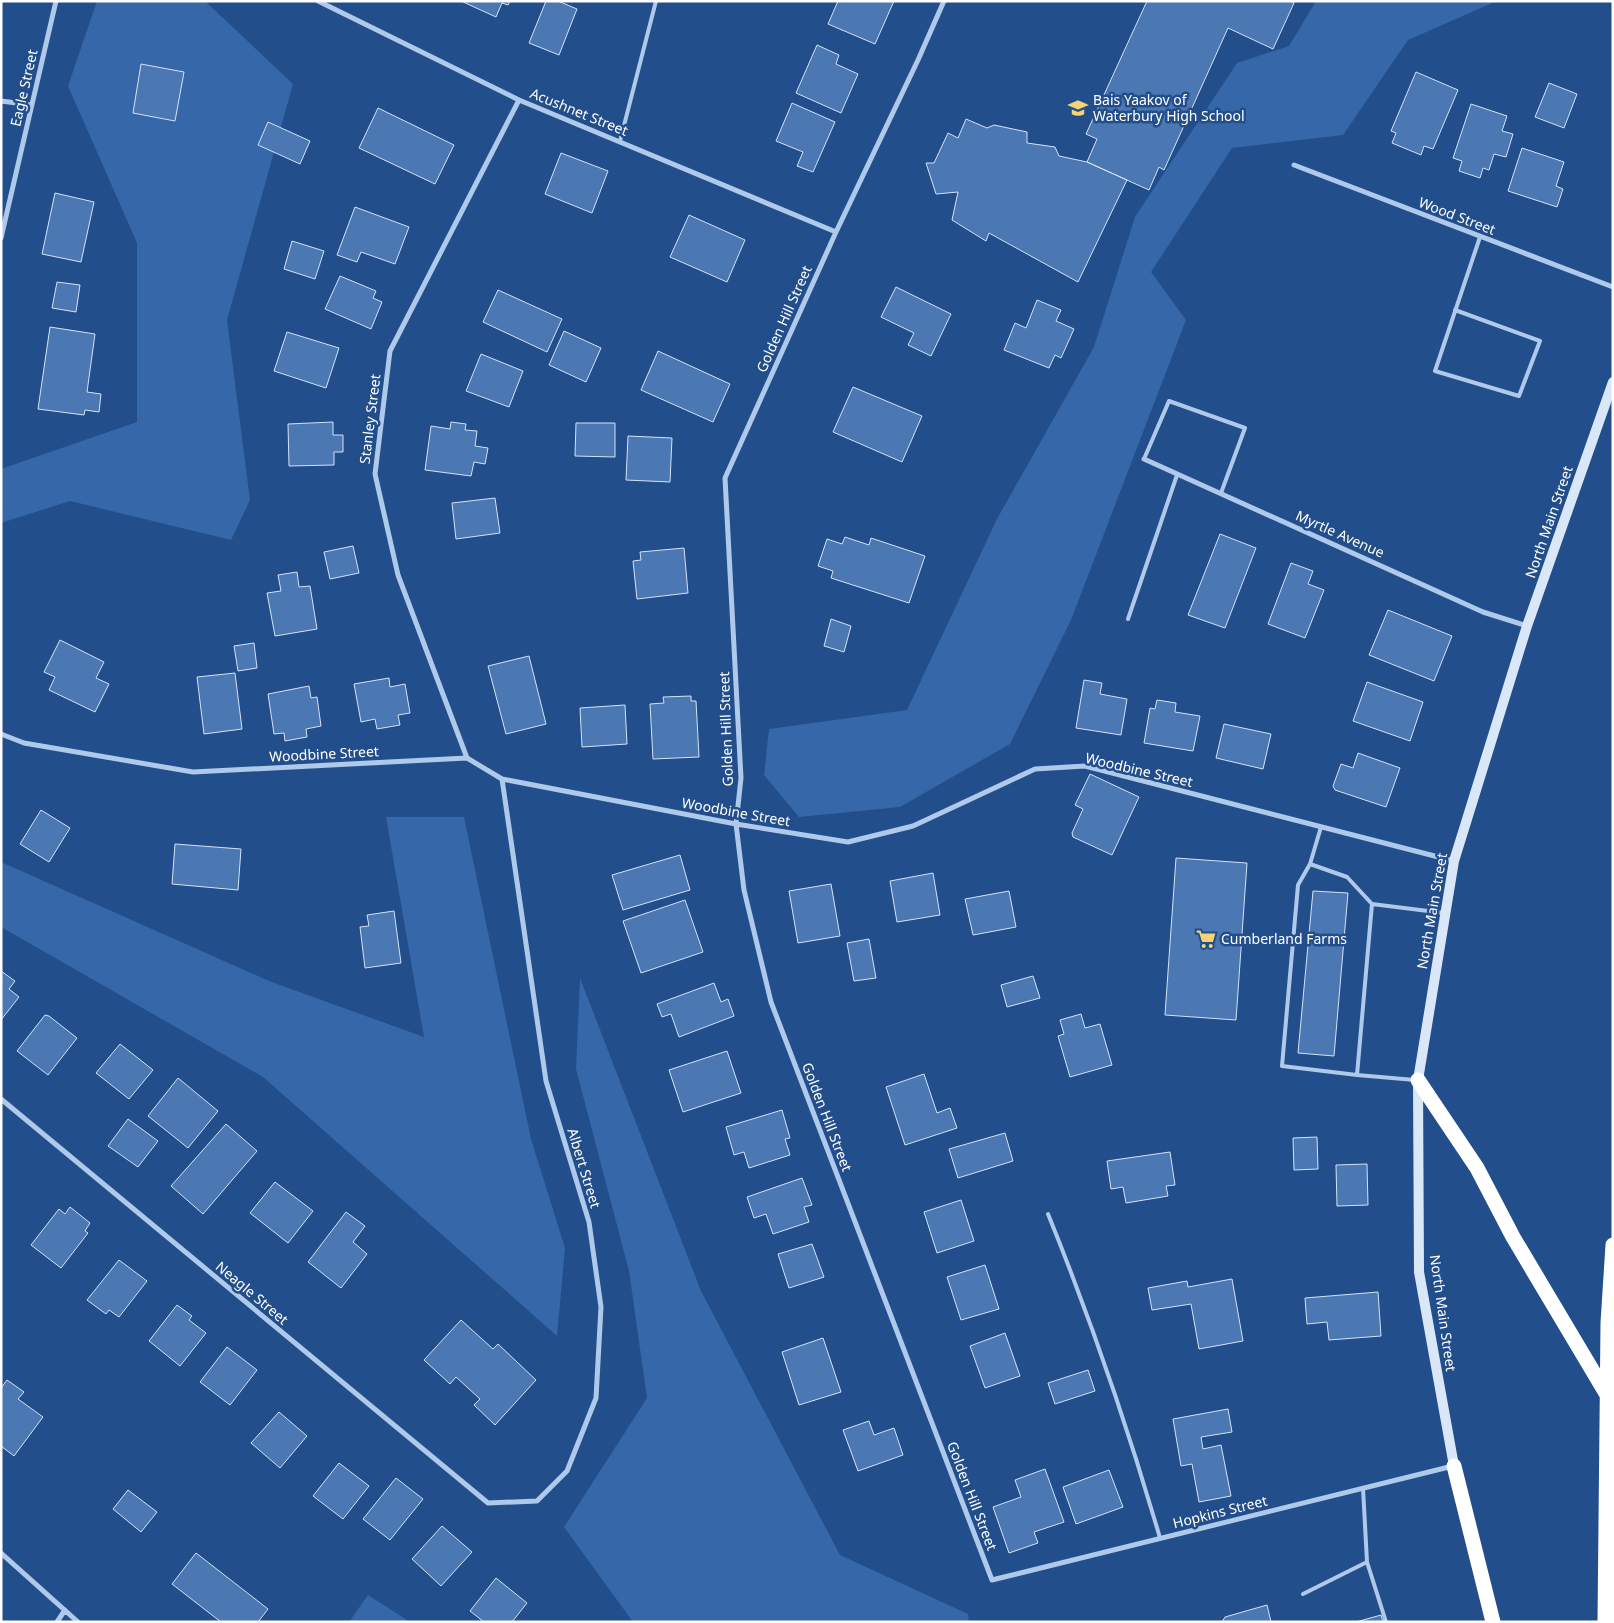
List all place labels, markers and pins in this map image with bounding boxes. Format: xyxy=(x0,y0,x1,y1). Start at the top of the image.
place label: Bais Yaakov of Waterbury High School xyxy=(1093,90,1245,125)
school or university icon: Bais Yaakov of Waterbury High School xyxy=(1067,97,1089,119)
supermarket icon: Cumberland Farms xyxy=(1195,928,1217,950)
place label: Cumberland Farms xyxy=(1221,929,1347,948)

